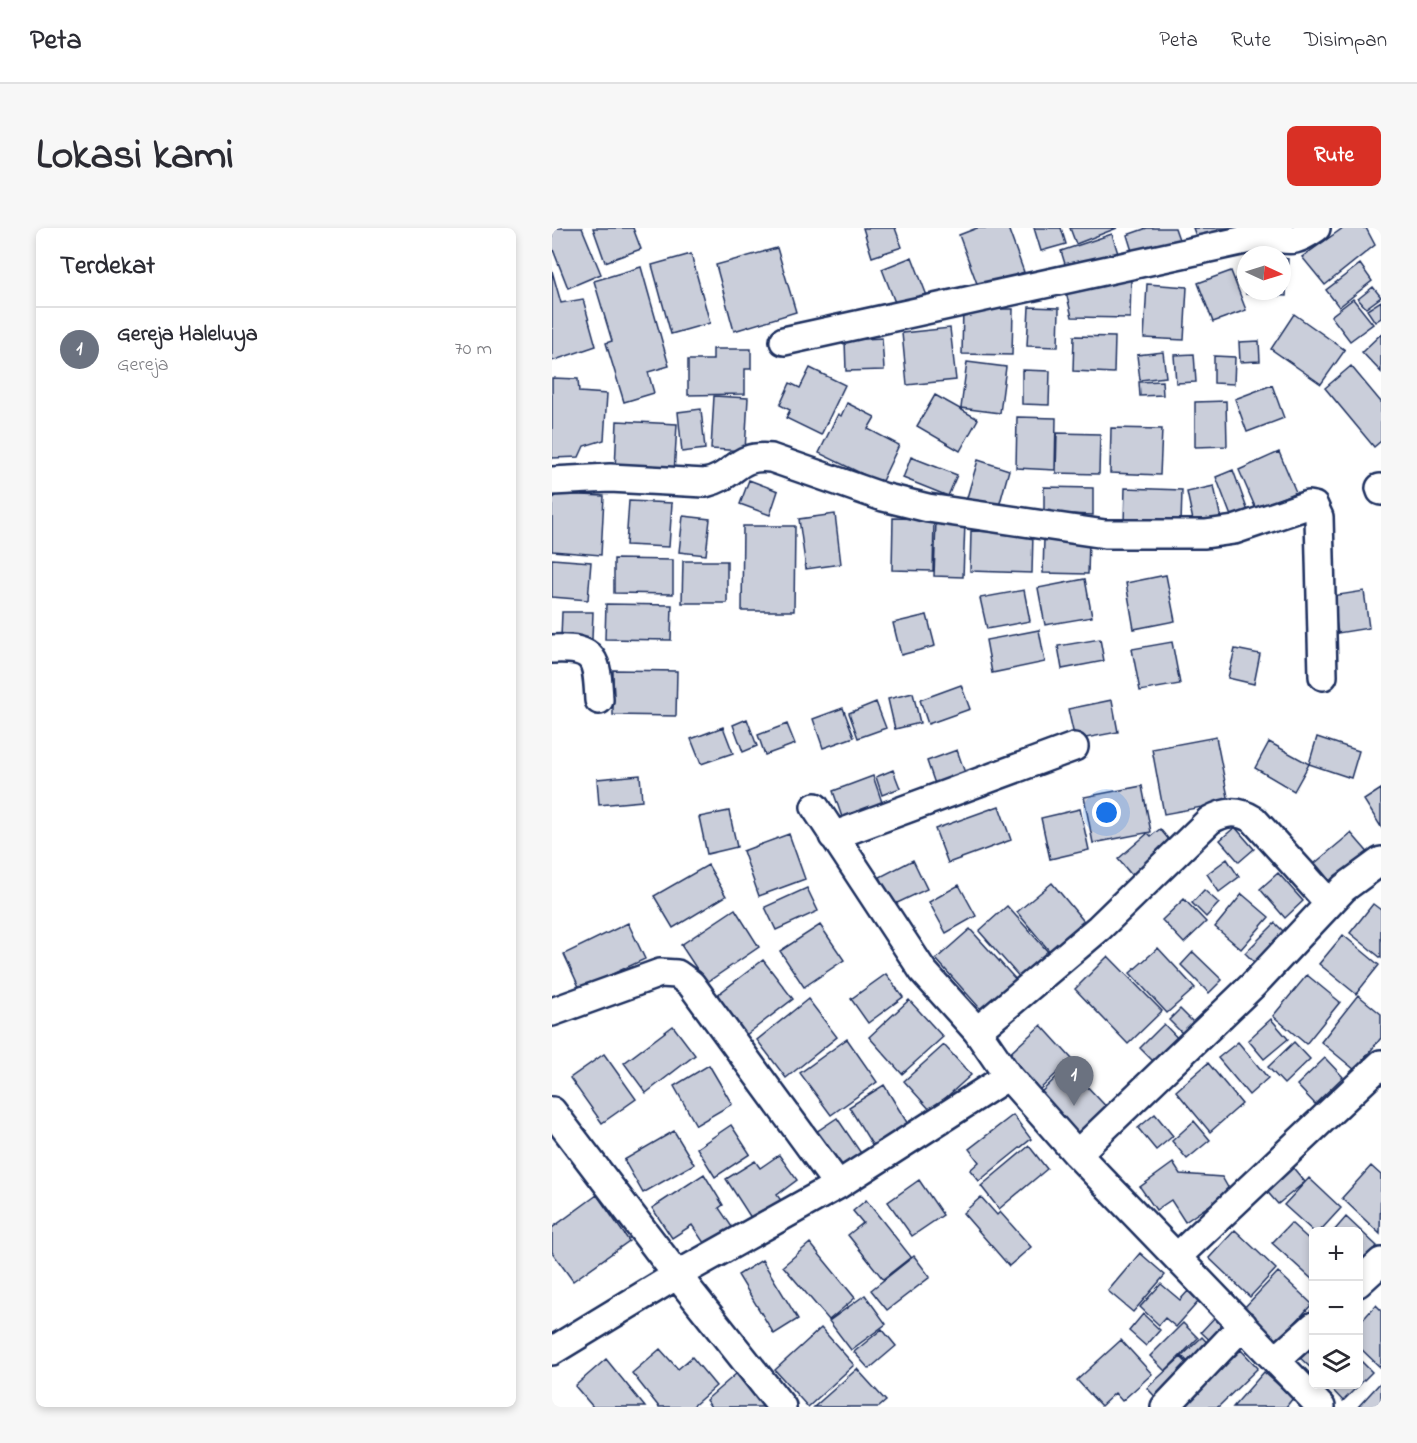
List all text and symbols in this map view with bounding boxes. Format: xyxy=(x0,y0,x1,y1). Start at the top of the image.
text: Peta xyxy=(30,21,82,62)
text: Peta xyxy=(1159,26,1198,56)
text: Rute xyxy=(1231,26,1271,56)
text: Disimpan xyxy=(1304,26,1387,56)
text: Lokasi kami xyxy=(36,126,234,187)
button: Rute xyxy=(1287,126,1381,186)
north arrow xyxy=(1237,246,1291,300)
text: Terdekat xyxy=(60,248,155,286)
text: Gereja Haleluya xyxy=(117,319,258,351)
text: 1 xyxy=(76,335,83,364)
text: 70 m xyxy=(455,335,492,364)
text: Gereja xyxy=(117,351,168,380)
your location xyxy=(1092,798,1121,827)
pin: 1 xyxy=(1054,1056,1094,1106)
map controls xyxy=(1309,1227,1363,1389)
button: + xyxy=(1309,1227,1363,1281)
button: − xyxy=(1309,1281,1363,1335)
button: layers xyxy=(1309,1335,1363,1389)

